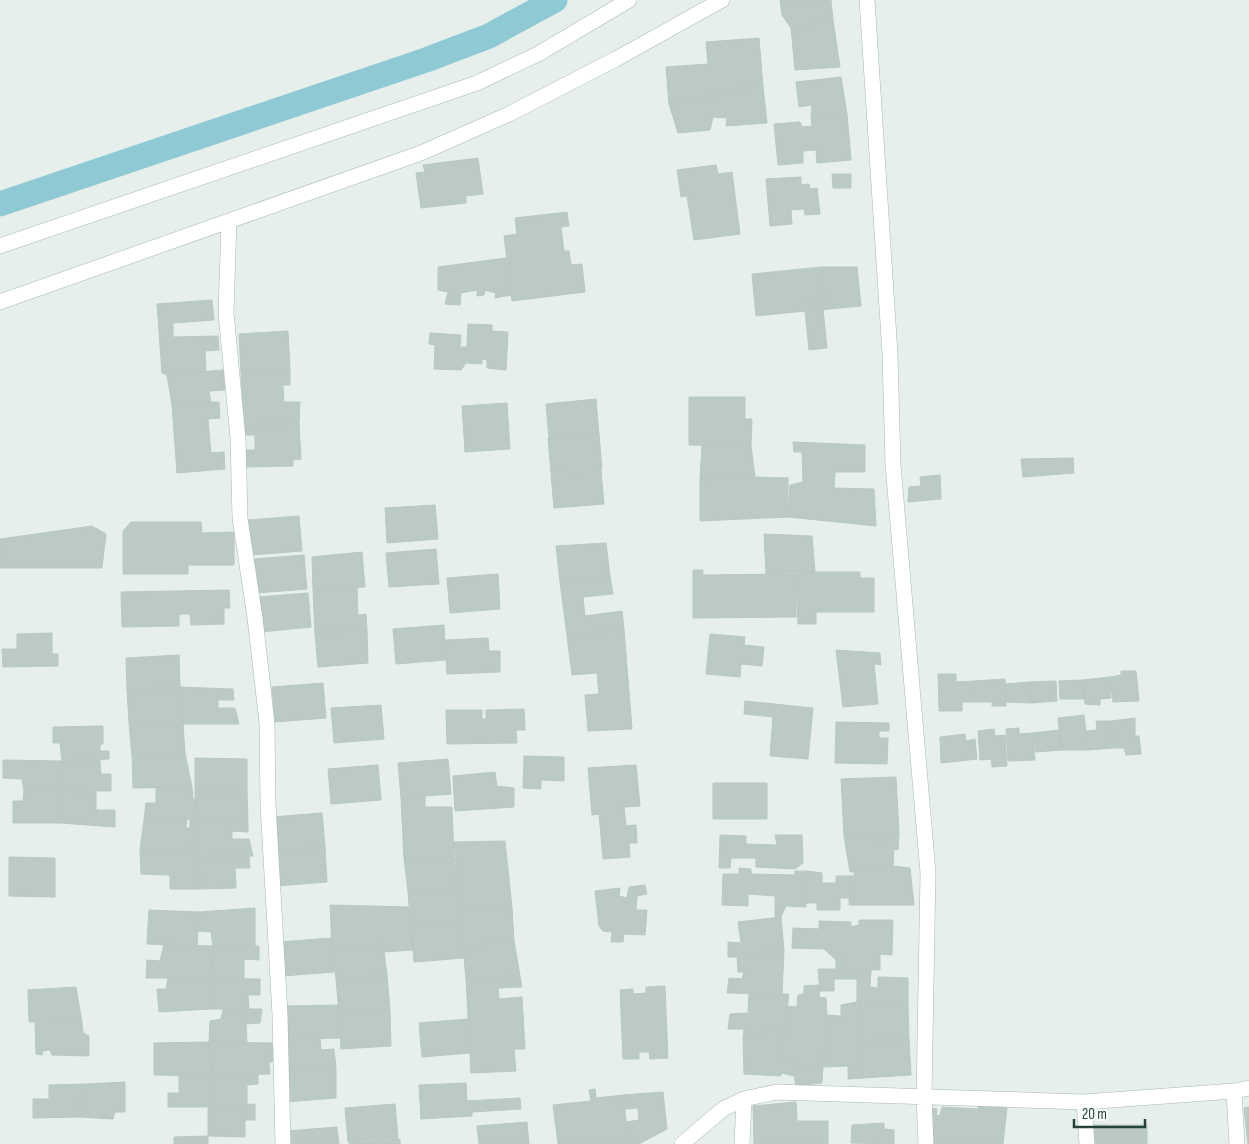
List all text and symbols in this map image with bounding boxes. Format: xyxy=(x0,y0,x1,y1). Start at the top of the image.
scale bar xyxy=(1074,1096,1145,1128)
text: 20 m xyxy=(1082,1105,1107,1124)

